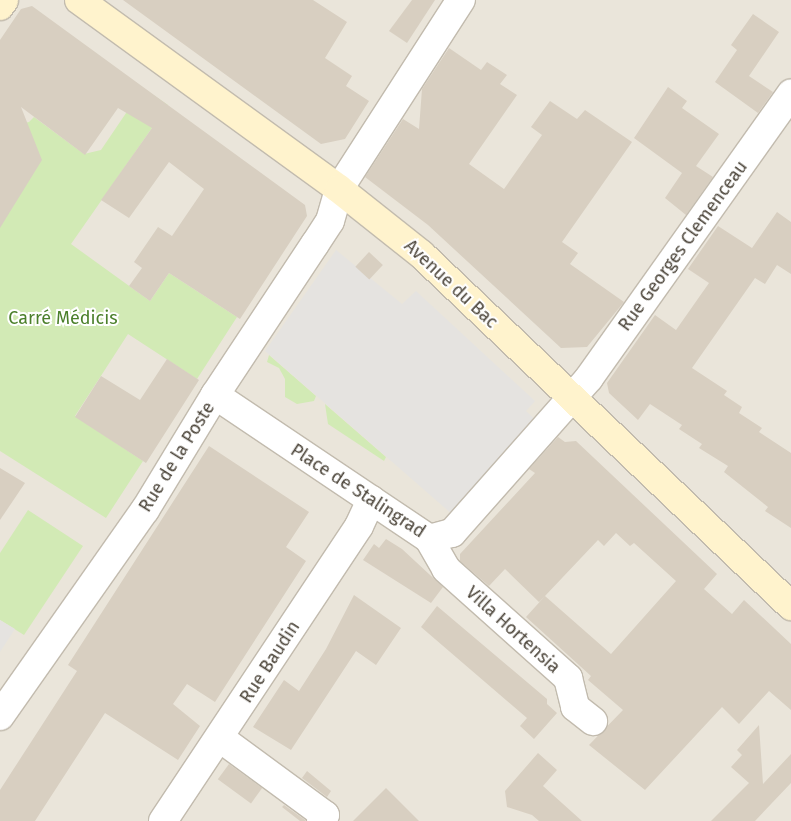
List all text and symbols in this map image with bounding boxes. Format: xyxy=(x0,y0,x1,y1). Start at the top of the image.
street label: Rue Georges Clemenceau xyxy=(614,157,752,335)
street label: Avenue du Bac xyxy=(400,235,502,333)
park label: Carré Médicis xyxy=(8,307,118,329)
street label: Rue de la Poste xyxy=(134,398,220,516)
street label: Place de Stalingrad xyxy=(287,439,429,543)
street label: Villa Hortensia xyxy=(461,582,565,678)
street label: Rue Baudin xyxy=(235,617,305,707)

